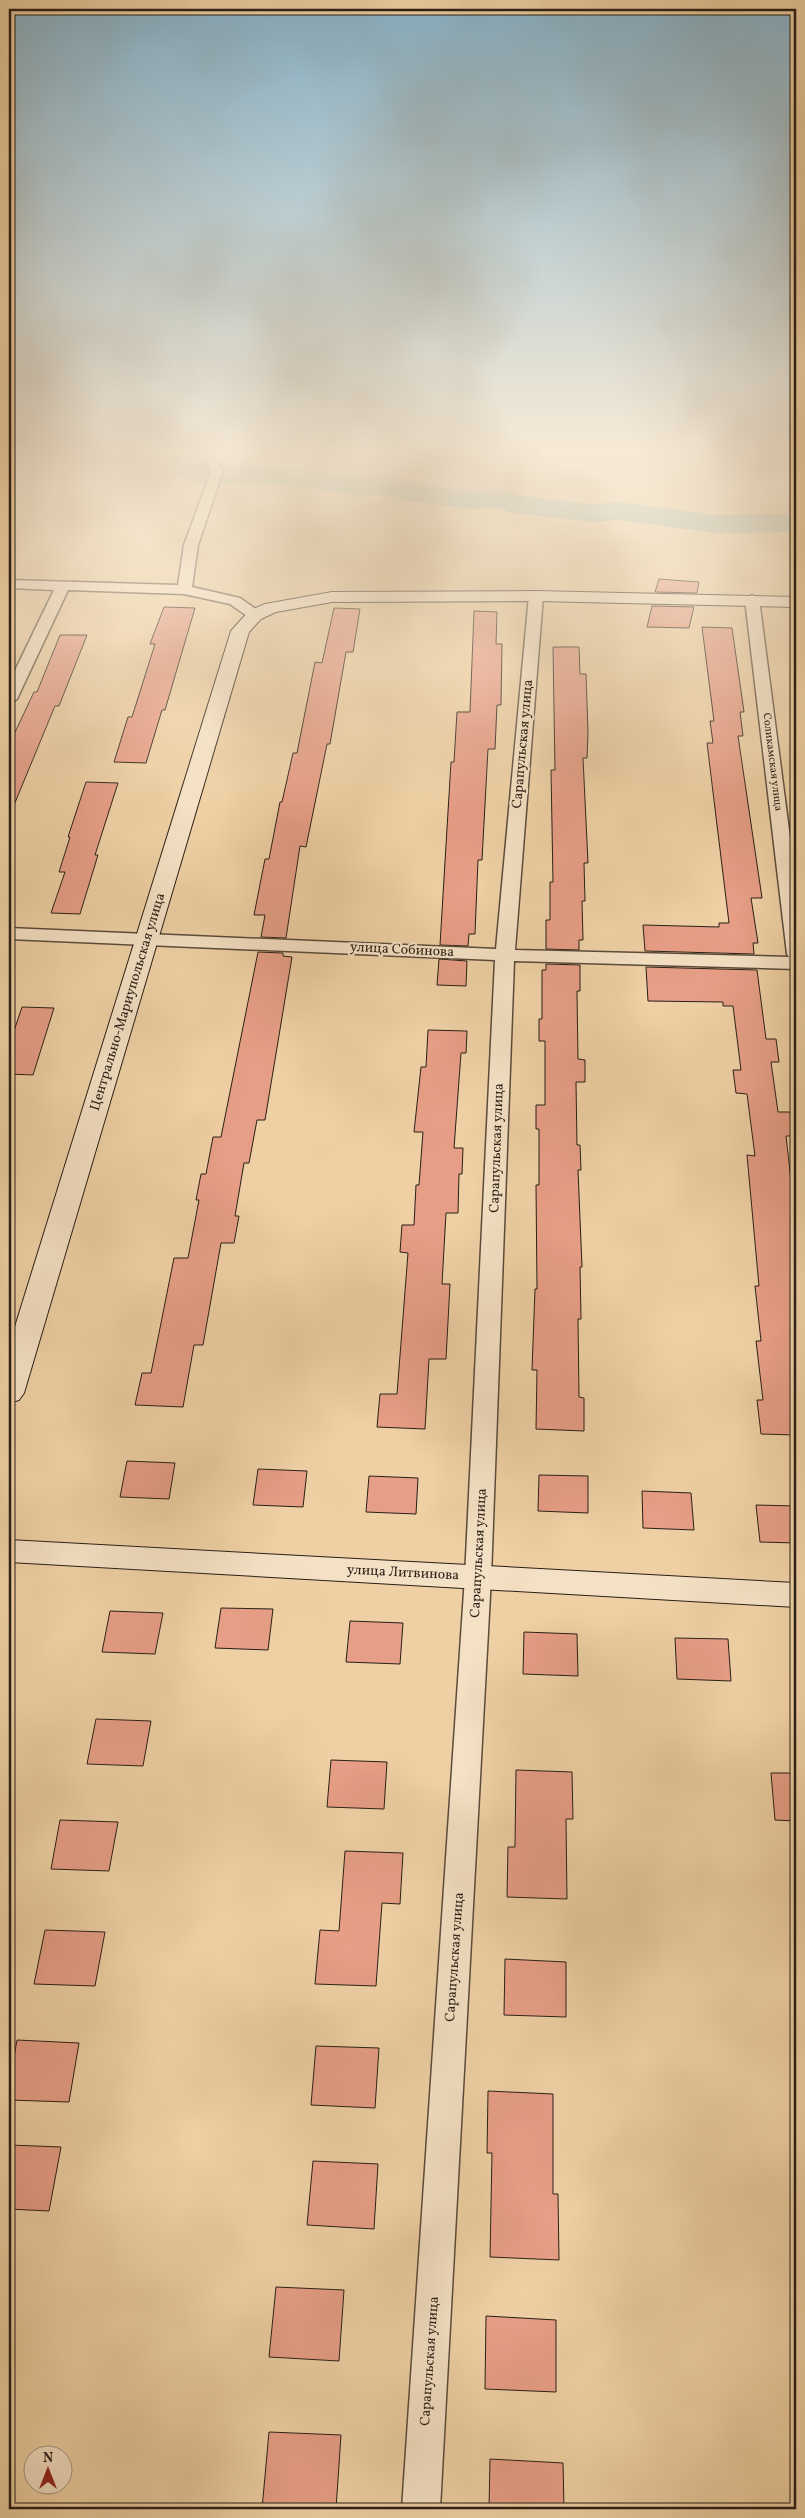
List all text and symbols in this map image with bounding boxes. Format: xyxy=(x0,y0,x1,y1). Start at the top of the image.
street label: Сарапульская улица xyxy=(508,679,538,809)
street label: Соликамская улица xyxy=(759,712,786,813)
street label: Центрально-Мариупольская улица xyxy=(86,891,170,1113)
street label: улица Собинова xyxy=(349,938,455,962)
street label: Сарапульская улица xyxy=(485,1083,509,1213)
street label: Сарапульская улица xyxy=(466,1488,492,1618)
street label: улица Литвинова xyxy=(346,1561,460,1585)
street label: Сарапульская улица xyxy=(441,1892,469,2022)
street label: Сарапульская улица xyxy=(416,2296,444,2426)
north arrow xyxy=(22,2446,72,2496)
text: N xyxy=(43,2449,53,2468)

